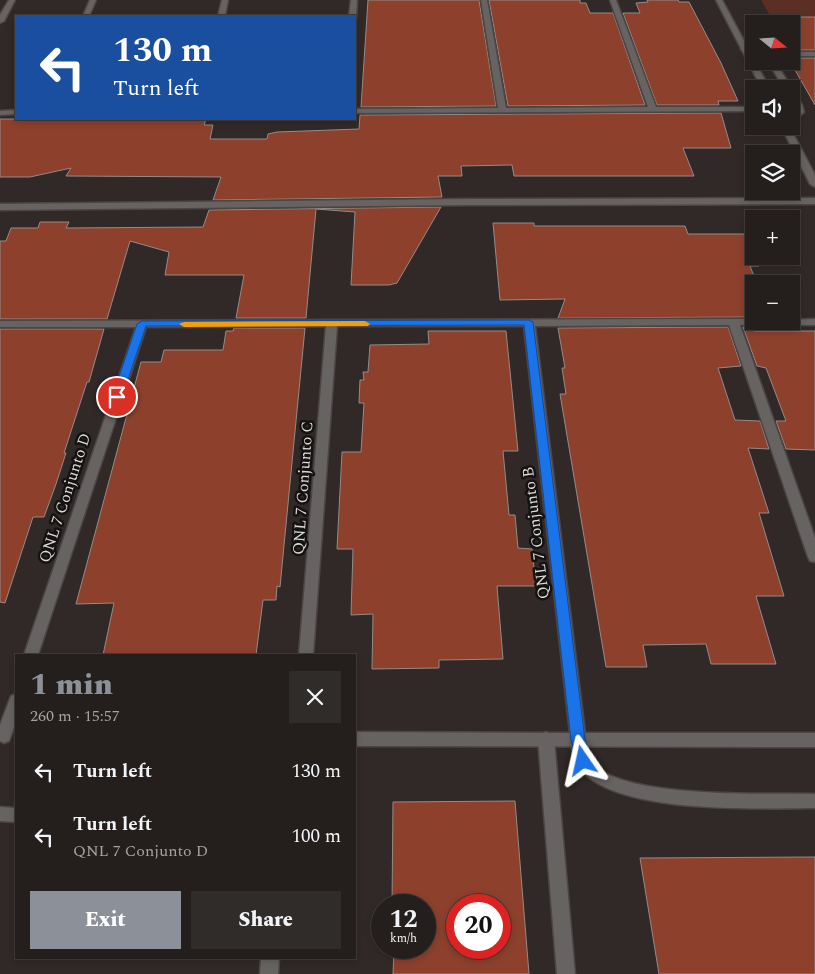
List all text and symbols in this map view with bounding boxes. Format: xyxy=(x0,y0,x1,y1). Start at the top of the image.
north arrow xyxy=(745,15,800,70)
map controls xyxy=(745,15,800,330)
text: 130 m xyxy=(113,24,212,77)
icon: left xyxy=(30,35,95,100)
text: Turn left xyxy=(113,72,199,105)
button: sound xyxy=(745,80,800,135)
button: layers xyxy=(745,145,800,200)
button: + xyxy=(745,210,800,265)
button: − xyxy=(745,275,800,330)
pin xyxy=(96,376,138,418)
icon: arrive xyxy=(103,383,131,411)
street label: QNL 7 Conjunto C xyxy=(286,420,320,556)
street label: QNL 7 Conjunto D xyxy=(33,430,97,566)
street label: QNL 7 Conjunto B xyxy=(516,465,556,601)
text: 1 min xyxy=(30,662,113,708)
button: close xyxy=(289,671,341,723)
text: 260 m · 15:57 xyxy=(30,704,120,728)
position arrow xyxy=(556,734,608,786)
text: Turn left xyxy=(73,757,152,786)
text: 130 m xyxy=(291,757,341,786)
icon: left xyxy=(30,758,58,786)
text: Turn left xyxy=(73,810,152,839)
text: 100 m xyxy=(291,822,341,851)
icon: left xyxy=(30,823,58,851)
text: QNL 7 Conjunto D xyxy=(73,839,208,863)
button: Exit xyxy=(30,891,181,949)
button: Share xyxy=(191,891,341,949)
speed limit sign: 20 xyxy=(446,894,511,959)
text: 12 xyxy=(389,901,418,939)
text: km/h xyxy=(390,929,417,948)

